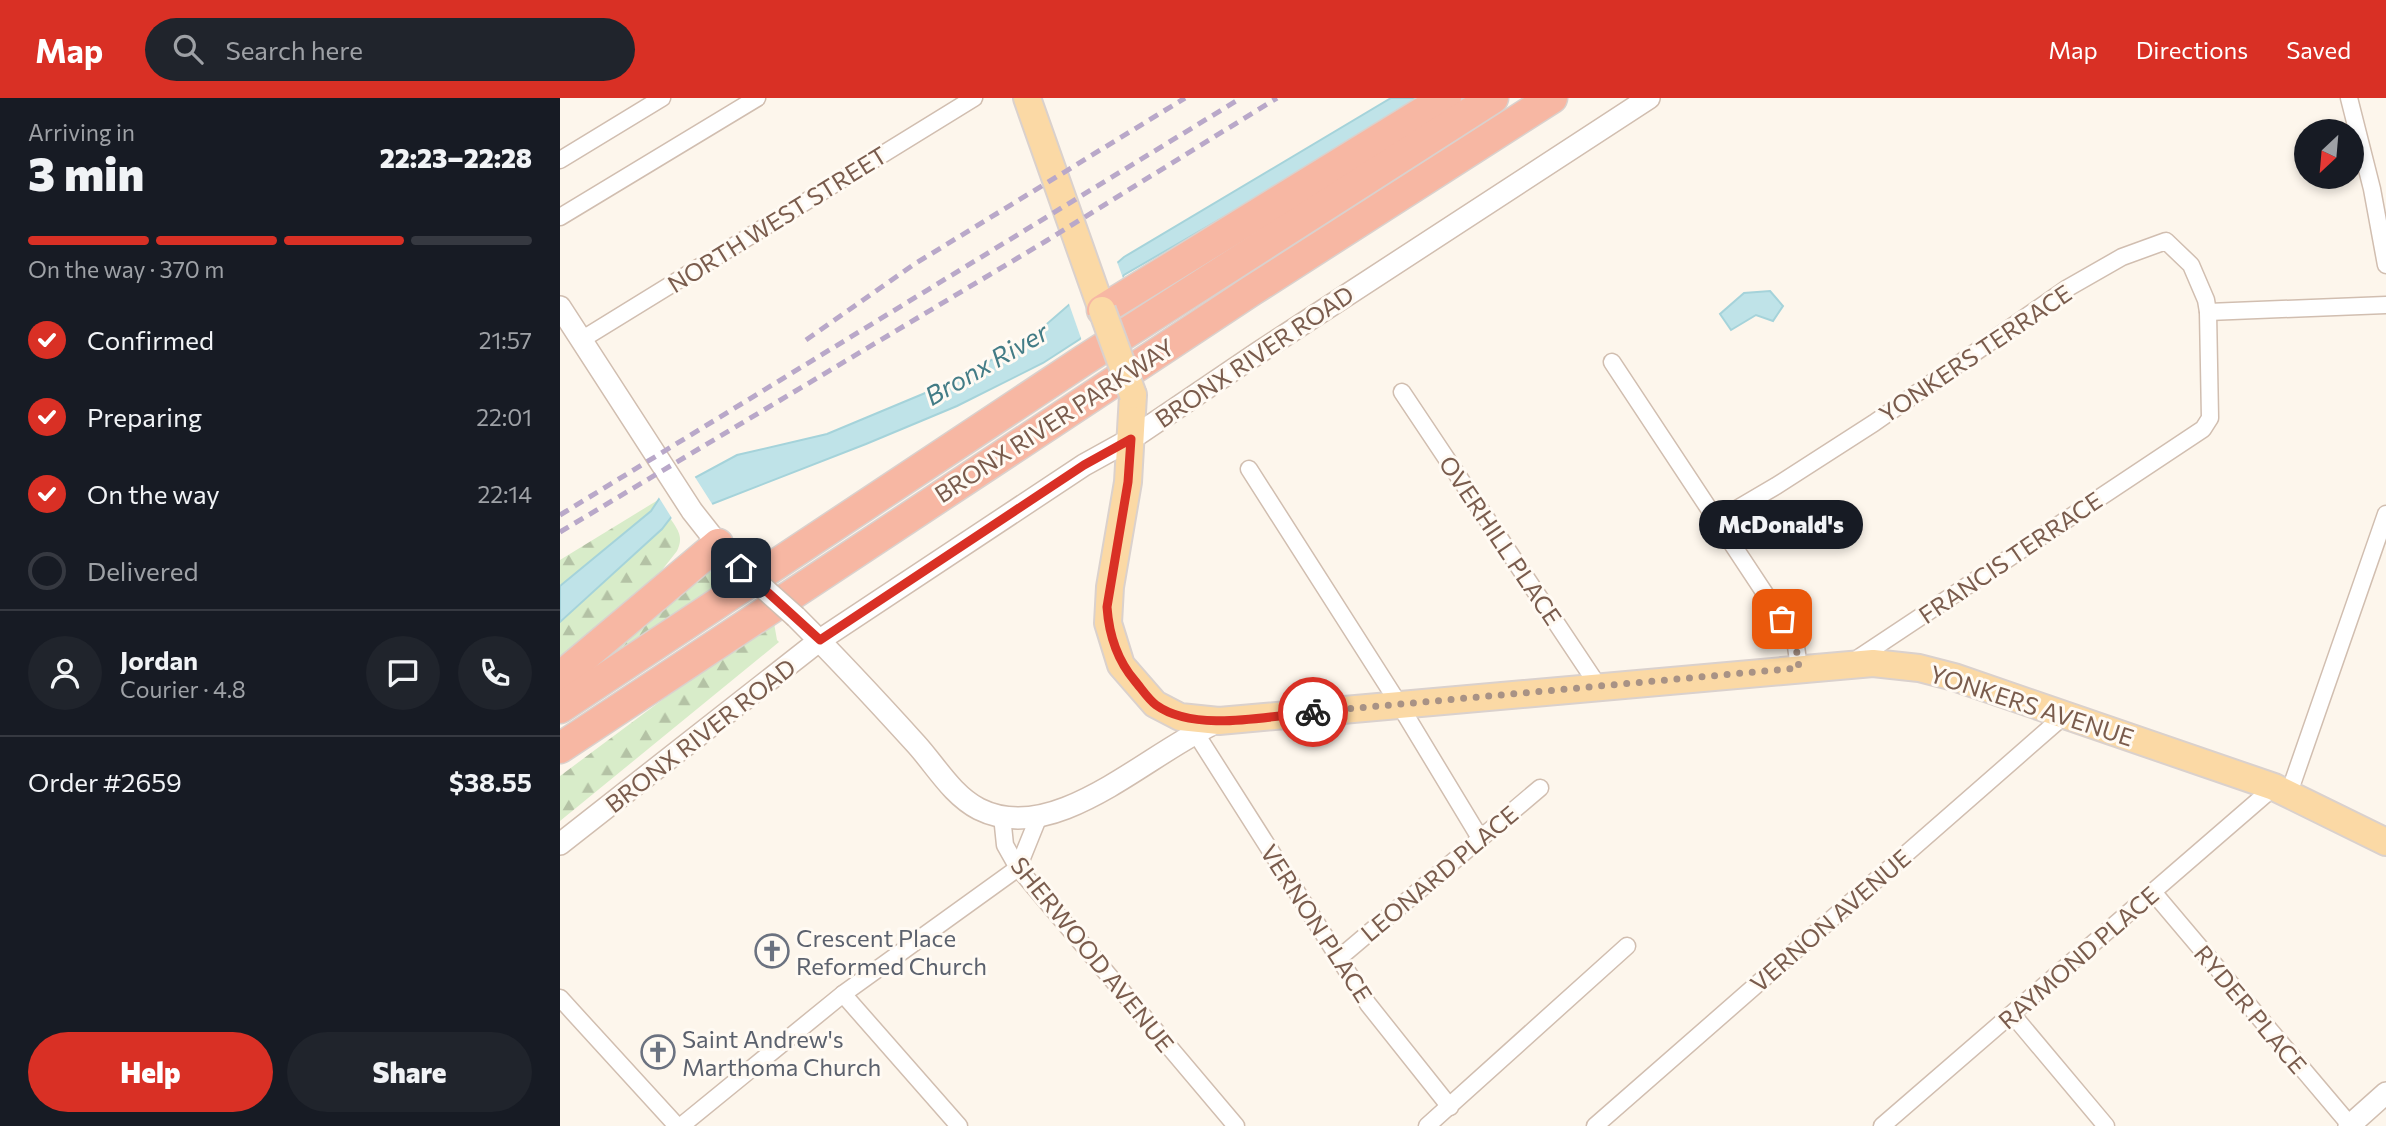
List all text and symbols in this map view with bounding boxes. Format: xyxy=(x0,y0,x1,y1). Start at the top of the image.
search box xyxy=(145,18,635,81)
text: Map xyxy=(35,29,103,70)
icon: search xyxy=(169,30,207,68)
text: Search here xyxy=(225,34,363,65)
text: Map xyxy=(2048,35,2098,64)
text: Directions xyxy=(2136,35,2248,64)
text: Saved xyxy=(2286,35,2351,64)
text: Arriving in xyxy=(28,118,135,146)
north arrow xyxy=(2294,119,2364,189)
map controls xyxy=(2294,119,2364,189)
street label: NORTH WEST STREET xyxy=(662,140,892,298)
text: 22:23–22:28 xyxy=(380,142,532,173)
text: 3 min xyxy=(28,144,144,200)
text: On the way · 370 m xyxy=(28,255,224,283)
street label: YONKERS TERRACE xyxy=(1873,278,2077,428)
street label: BRONX RIVER ROAD xyxy=(1149,279,1359,433)
water label: Bronx River xyxy=(919,314,1055,411)
icon: check xyxy=(28,321,66,359)
text: Confirmed xyxy=(87,324,214,355)
text: 21:57 xyxy=(479,326,532,354)
street label: BRONX RIVER PARKWAY xyxy=(929,332,1179,508)
icon: check xyxy=(28,398,66,436)
text: Preparing xyxy=(87,401,202,432)
text: 22:01 xyxy=(476,403,532,431)
street label: OVERHILL PLACE xyxy=(1434,450,1568,630)
icon: check xyxy=(28,475,66,513)
text: On the way xyxy=(87,478,220,509)
text: 22:14 xyxy=(477,480,532,508)
street label: FRANCIS TERRACE xyxy=(1913,485,2107,629)
callout: McDonald's xyxy=(1700,500,1864,549)
text: McDonald's xyxy=(1718,510,1844,538)
pin xyxy=(711,538,771,598)
icon: home xyxy=(722,549,760,587)
text: Delivered xyxy=(87,555,198,586)
pin xyxy=(1752,589,1812,649)
icon: bag xyxy=(1763,600,1801,638)
button: person xyxy=(28,636,102,710)
button: chat xyxy=(366,636,440,710)
button: phone xyxy=(458,636,532,710)
text: Jordan xyxy=(120,644,198,675)
street label: BRONX RIVER ROAD xyxy=(599,652,801,818)
street label: YONKERS AVENUE xyxy=(1926,658,2138,752)
text: Courier · 4.8 xyxy=(120,675,246,703)
courier xyxy=(1278,677,1348,747)
icon: bike xyxy=(1294,693,1332,731)
text: Order #2659 xyxy=(28,766,182,797)
text: $38.55 xyxy=(449,766,532,797)
street label: LEONARD PLACE xyxy=(1355,799,1523,947)
street label: VERNON PLACE xyxy=(1255,839,1379,1007)
street label: VERNON AVENUE xyxy=(1744,843,1916,997)
street label: SHERWOOD AVENUE xyxy=(1005,851,1181,1057)
street label: RAYMOND PLACE xyxy=(1992,880,2164,1034)
place label: Crescent Place Reformed Church xyxy=(796,923,987,980)
church icon: Crescent Place Reformed Church xyxy=(753,932,791,970)
street label: RYDER PLACE xyxy=(2189,939,2313,1079)
place label: Saint Andrew's Marthoma Church xyxy=(682,1024,881,1081)
button: Help xyxy=(28,1032,273,1112)
button: Share xyxy=(287,1032,532,1112)
church icon: Saint Andrew's Marthoma Church xyxy=(639,1033,677,1071)

